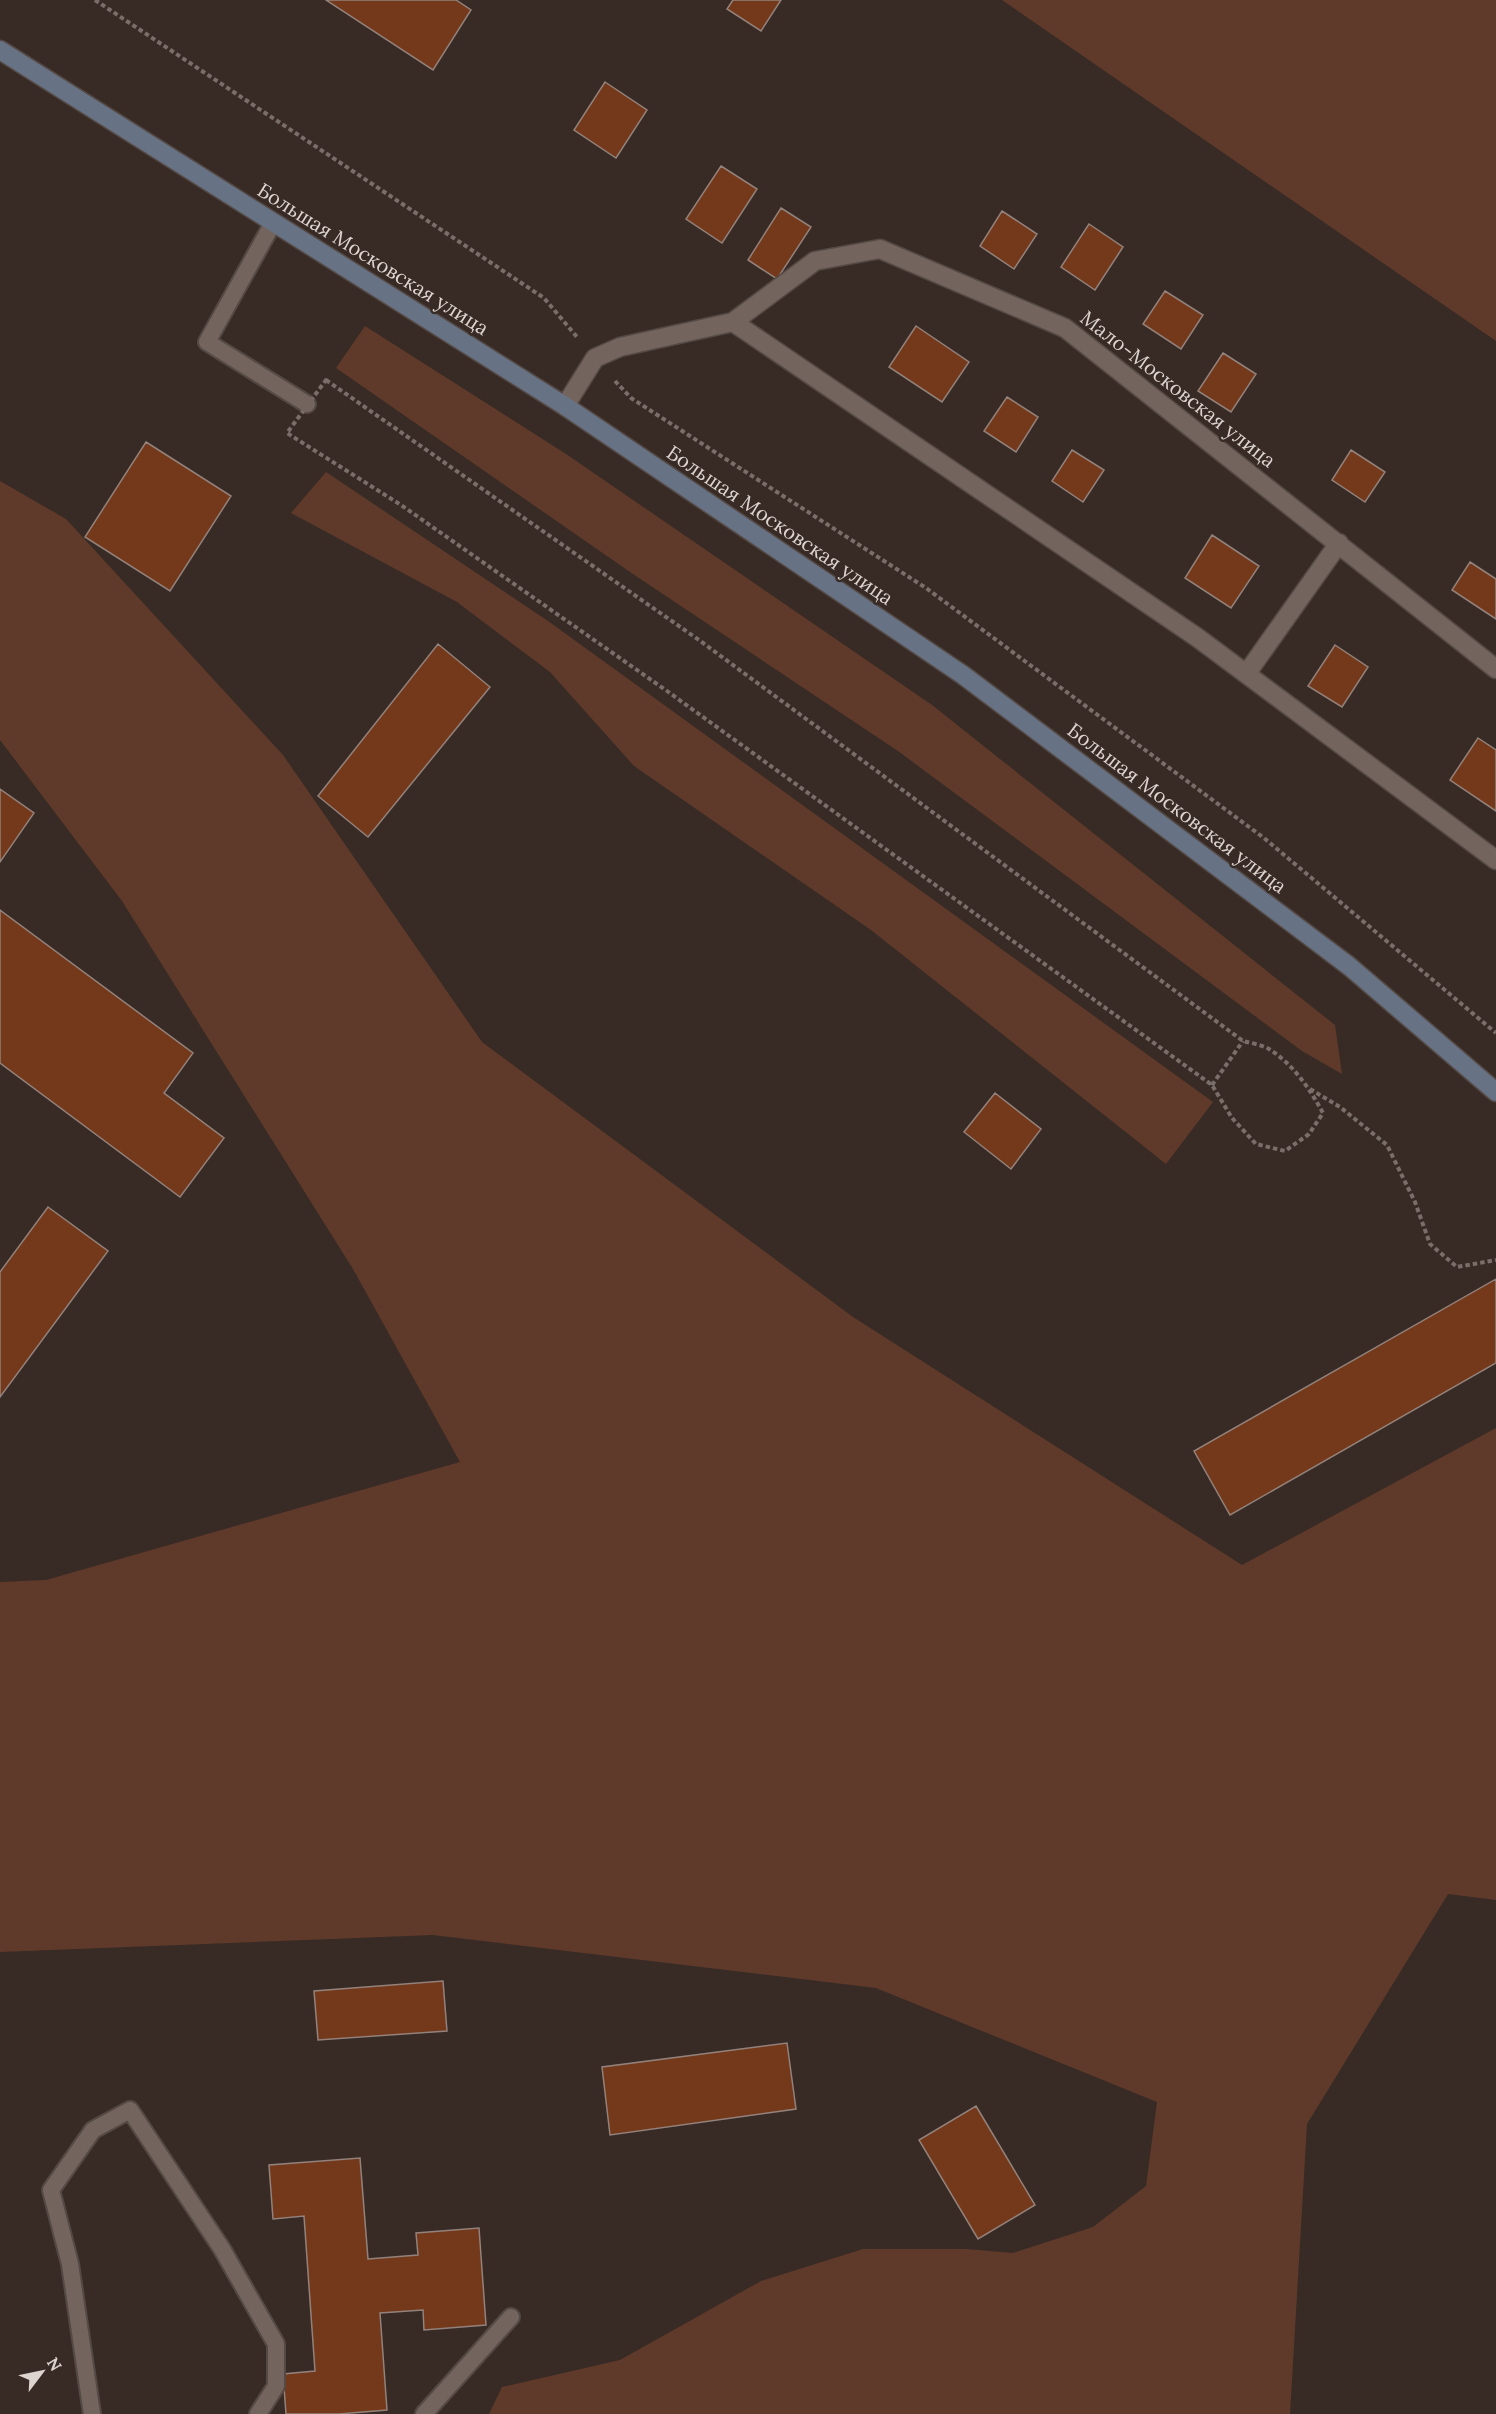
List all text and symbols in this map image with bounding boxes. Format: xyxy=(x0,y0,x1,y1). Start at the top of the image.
street label: Большая Московская улица xyxy=(253,177,494,340)
street label: Мало-Московская улица xyxy=(1076,305,1281,473)
street label: Большая Московская улица xyxy=(662,439,898,610)
street label: Большая Московская улица xyxy=(1063,717,1292,898)
north arrow xyxy=(12,2342,72,2402)
text: N xyxy=(43,2354,66,2375)

